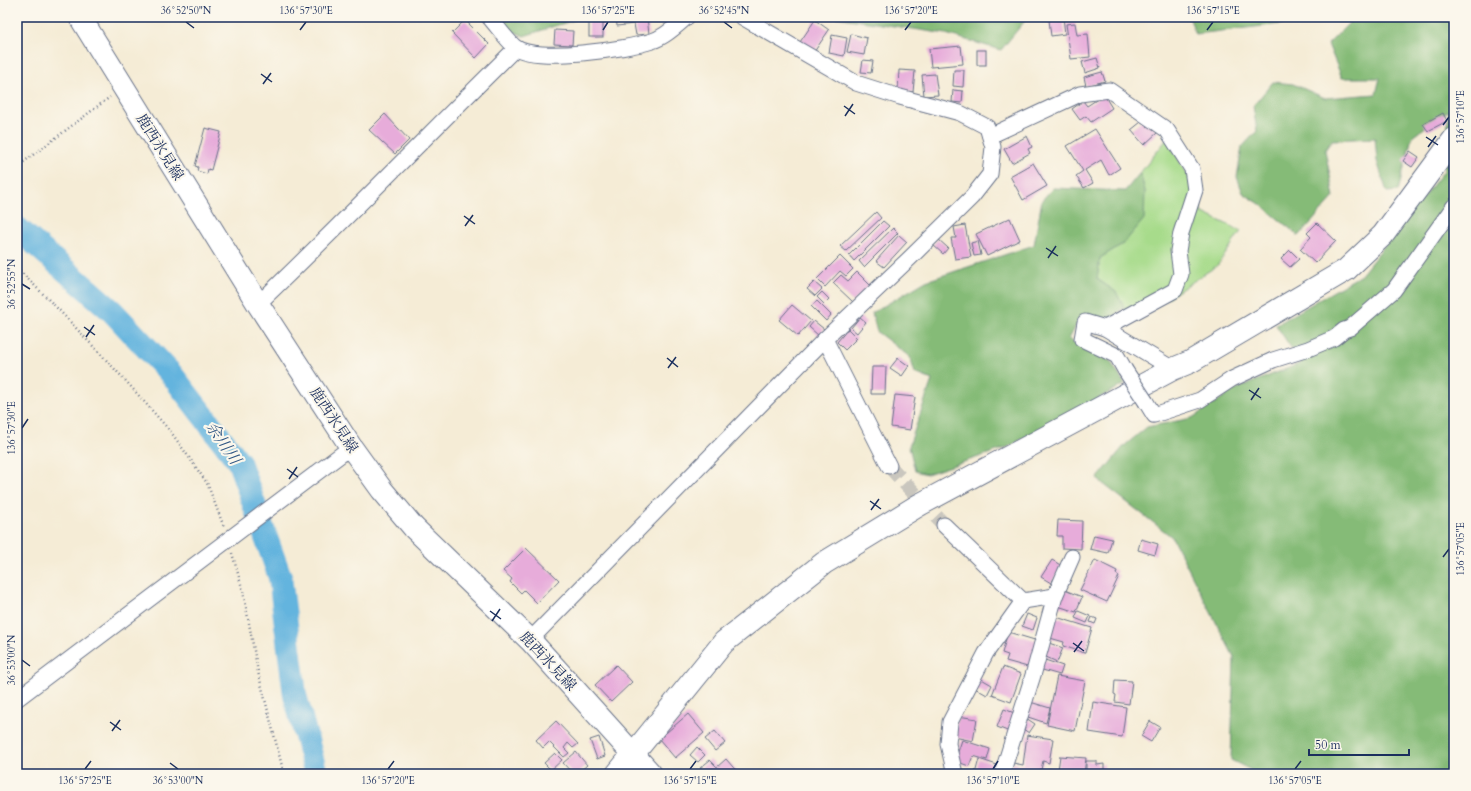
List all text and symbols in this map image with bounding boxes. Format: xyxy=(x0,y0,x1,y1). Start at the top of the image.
text: 36°52'50"N xyxy=(161,4,212,18)
text: 136°57'30"E xyxy=(279,4,333,18)
text: 136°57'25"E xyxy=(581,4,635,18)
text: 36°52'45"N xyxy=(699,4,750,18)
text: 136°57'20"E xyxy=(884,4,938,18)
text: 136°57'15"E xyxy=(1186,4,1240,18)
text: 136°57'10"E xyxy=(1454,90,1468,144)
street label: 鹿西氷見線 xyxy=(132,110,188,184)
text: 36°52'55"N xyxy=(5,258,19,309)
street label: 鹿西氷見線 xyxy=(305,383,363,457)
text: 136°57'30"E xyxy=(5,401,19,455)
water label: 余川川 xyxy=(200,417,247,471)
text: 136°57'05"E xyxy=(1454,522,1468,576)
street label: 鹿西氷見線 xyxy=(515,627,581,695)
text: 36°53'00"N xyxy=(5,634,19,685)
scale bar xyxy=(1309,731,1409,757)
text: 50 m xyxy=(1315,737,1342,753)
text: 136°57'25"E xyxy=(58,774,112,788)
text: 36°53'00"N xyxy=(153,774,204,788)
text: 136°57'20"E xyxy=(361,774,415,788)
text: 136°57'15"E xyxy=(663,774,717,788)
text: 136°57'10"E xyxy=(966,774,1020,788)
text: 136°57'05"E xyxy=(1268,774,1322,788)

